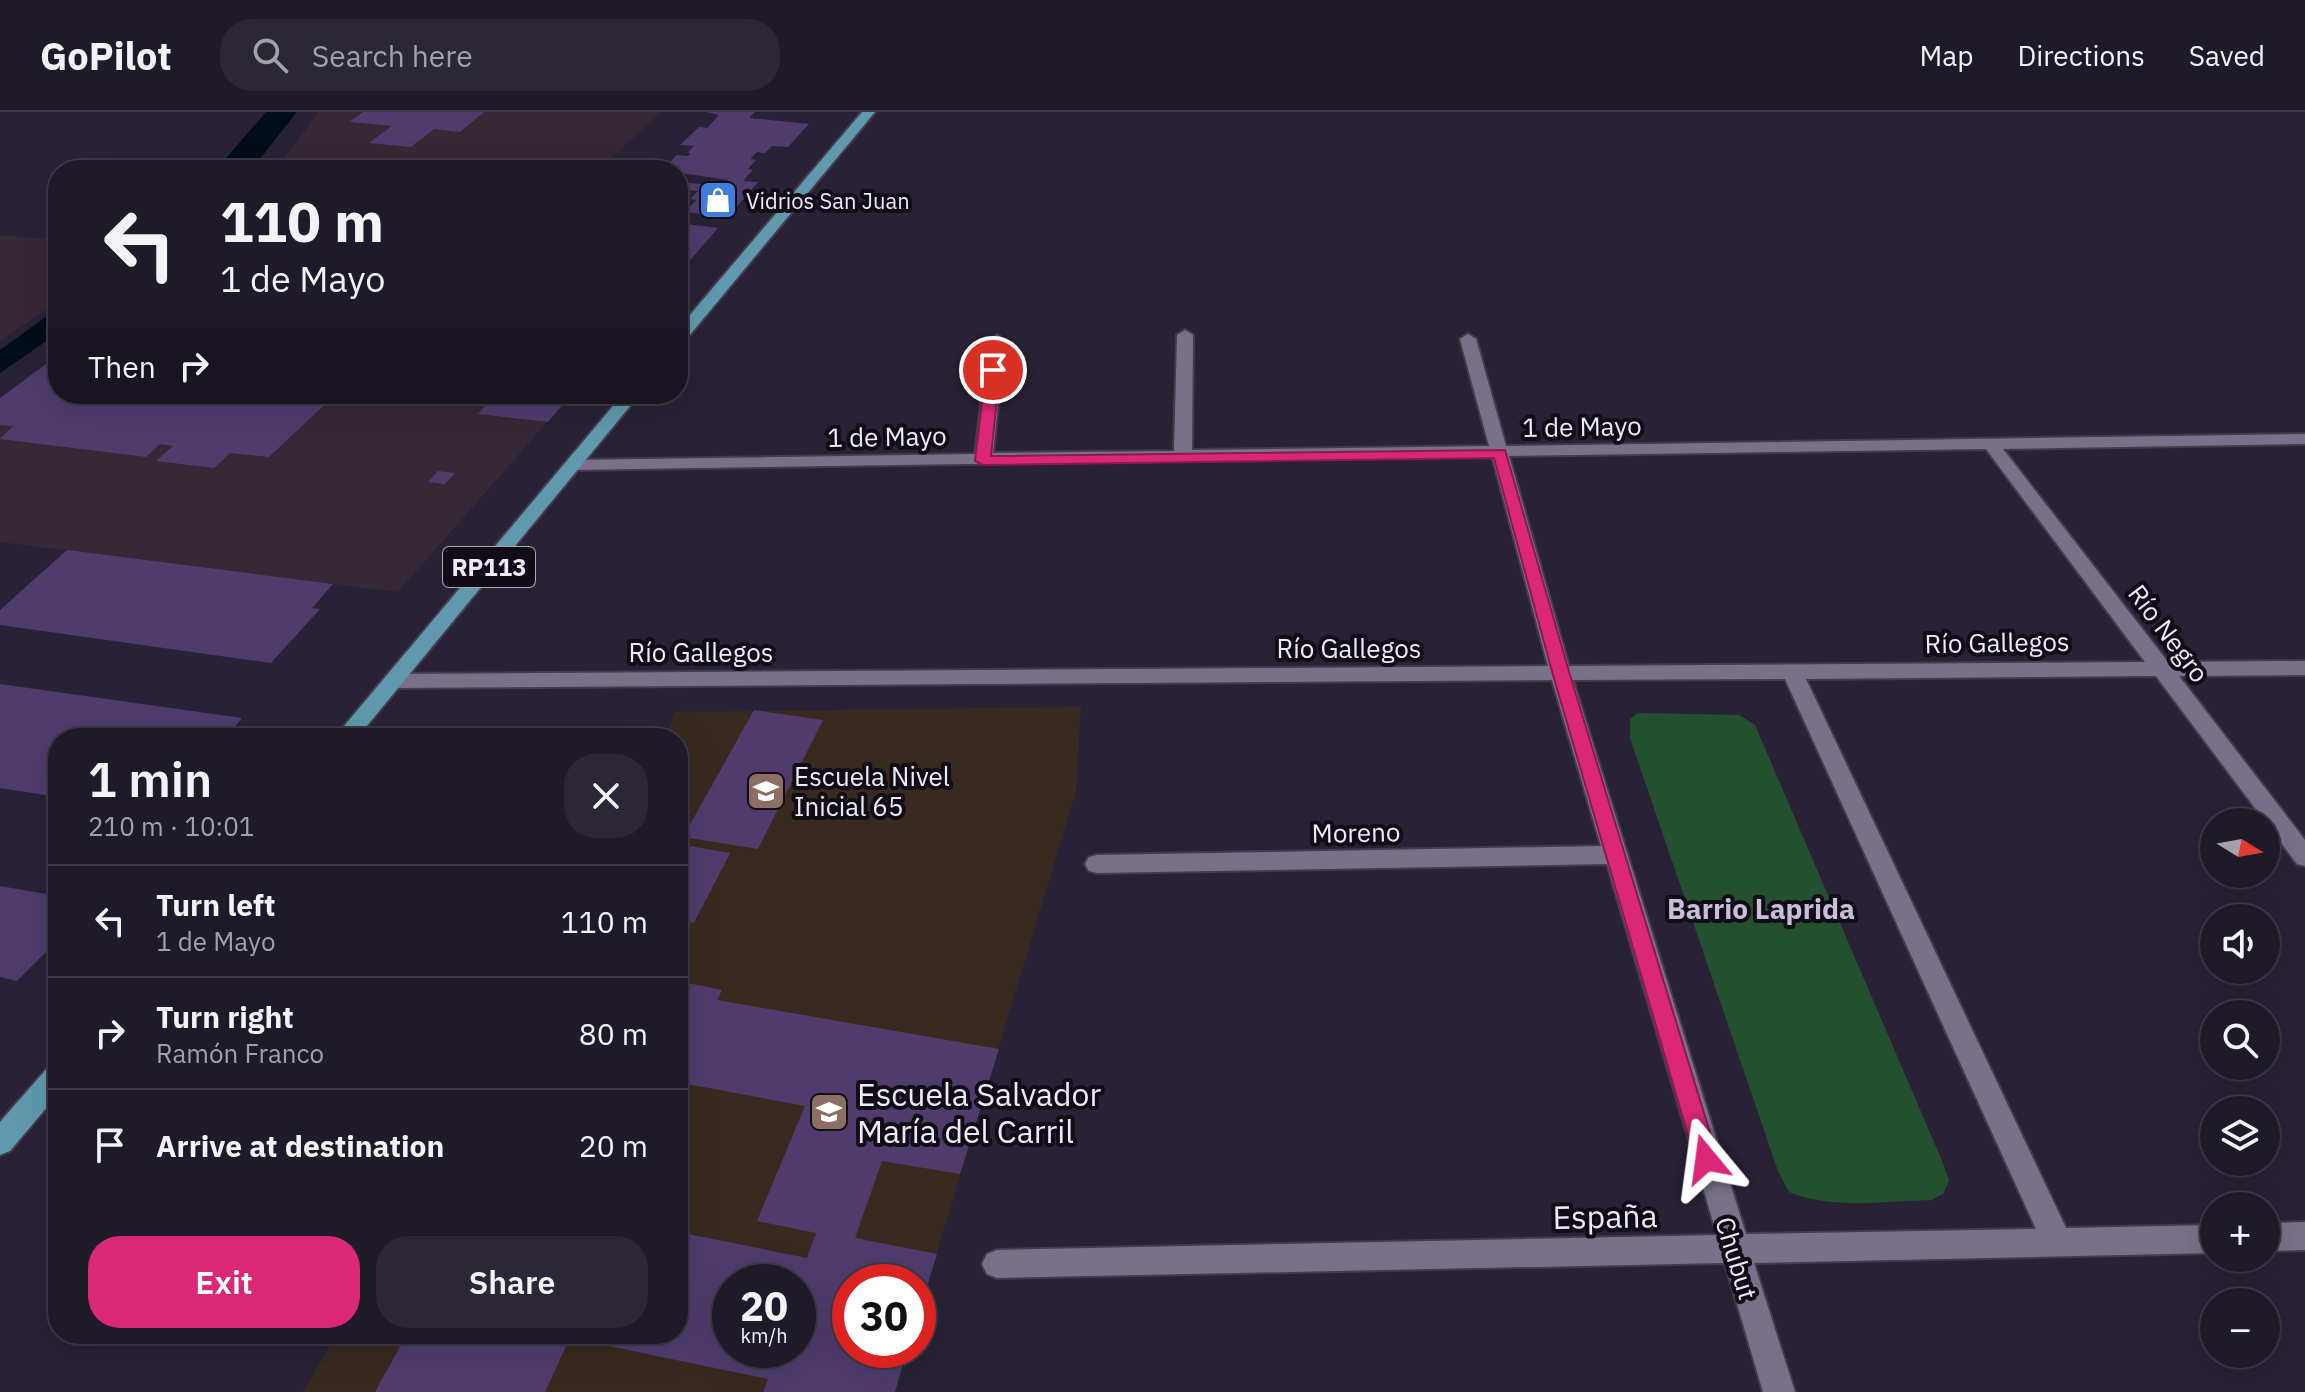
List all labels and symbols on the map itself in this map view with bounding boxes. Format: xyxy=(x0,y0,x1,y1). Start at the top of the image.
shop icon: Vidrios San Juan xyxy=(697,179,739,221)
place label: Vidrios San Juan xyxy=(746,186,910,215)
pin xyxy=(959,336,1027,404)
street label: 1 de Mayo xyxy=(1522,408,1642,444)
street label: 1 de Mayo xyxy=(827,418,947,454)
road number: RP113 xyxy=(443,547,535,587)
street label: Río Negro xyxy=(2121,577,2217,689)
street label: Río Gallegos xyxy=(1924,624,2070,660)
street label: Río Gallegos xyxy=(1277,631,1421,665)
street label: Río Gallegos xyxy=(629,635,773,669)
place label: Escuela Nivel Inicial 65 xyxy=(794,759,950,823)
school or university icon: Escuela Nivel Inicial 65 xyxy=(745,770,787,812)
north arrow xyxy=(2200,808,2280,888)
street label: Moreno xyxy=(1311,814,1401,850)
district label: Barrio Laprida xyxy=(1667,890,1855,927)
place label: Escuela Salvador María del Carril xyxy=(857,1073,1102,1152)
school or university icon: Escuela Salvador María del Carril xyxy=(808,1091,850,1133)
position arrow xyxy=(1664,1117,1748,1201)
street label: España xyxy=(1552,1194,1658,1238)
street label: Chubut xyxy=(1708,1213,1766,1303)
speed limit sign: 30 xyxy=(832,1264,936,1368)

